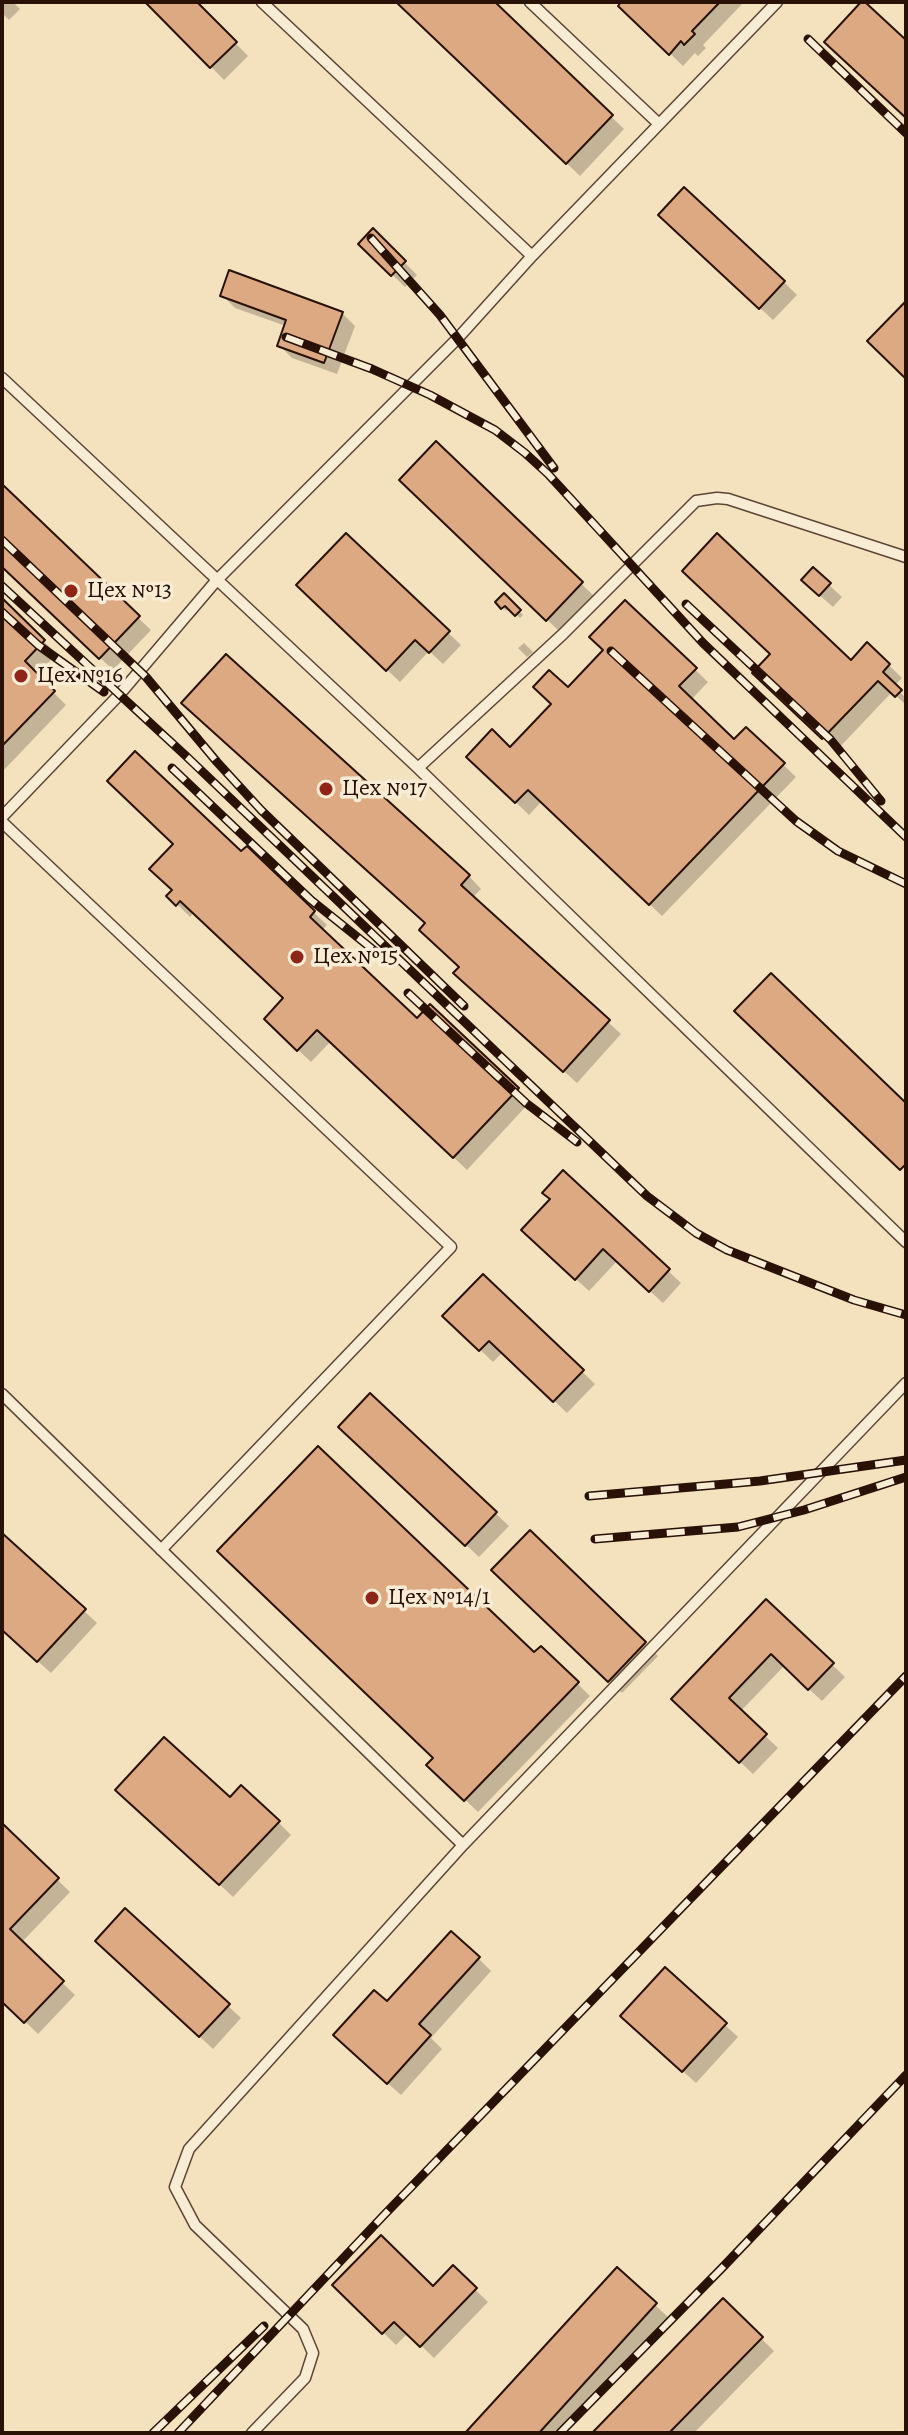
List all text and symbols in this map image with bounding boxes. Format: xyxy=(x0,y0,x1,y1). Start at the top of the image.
place label: Цех №13 xyxy=(87,577,172,605)
marker: Цех №13 xyxy=(62,582,80,600)
place label: Цех №16 xyxy=(37,662,123,690)
marker: Цех №16 xyxy=(12,667,30,685)
place label: Цех №17 xyxy=(342,775,427,803)
marker: Цех №17 xyxy=(317,780,335,798)
place label: Цех №15 xyxy=(313,943,398,971)
marker: Цех №15 xyxy=(288,948,306,966)
place label: Цех №14/1 xyxy=(388,1584,490,1612)
marker: Цех №14/1 xyxy=(363,1589,381,1607)

